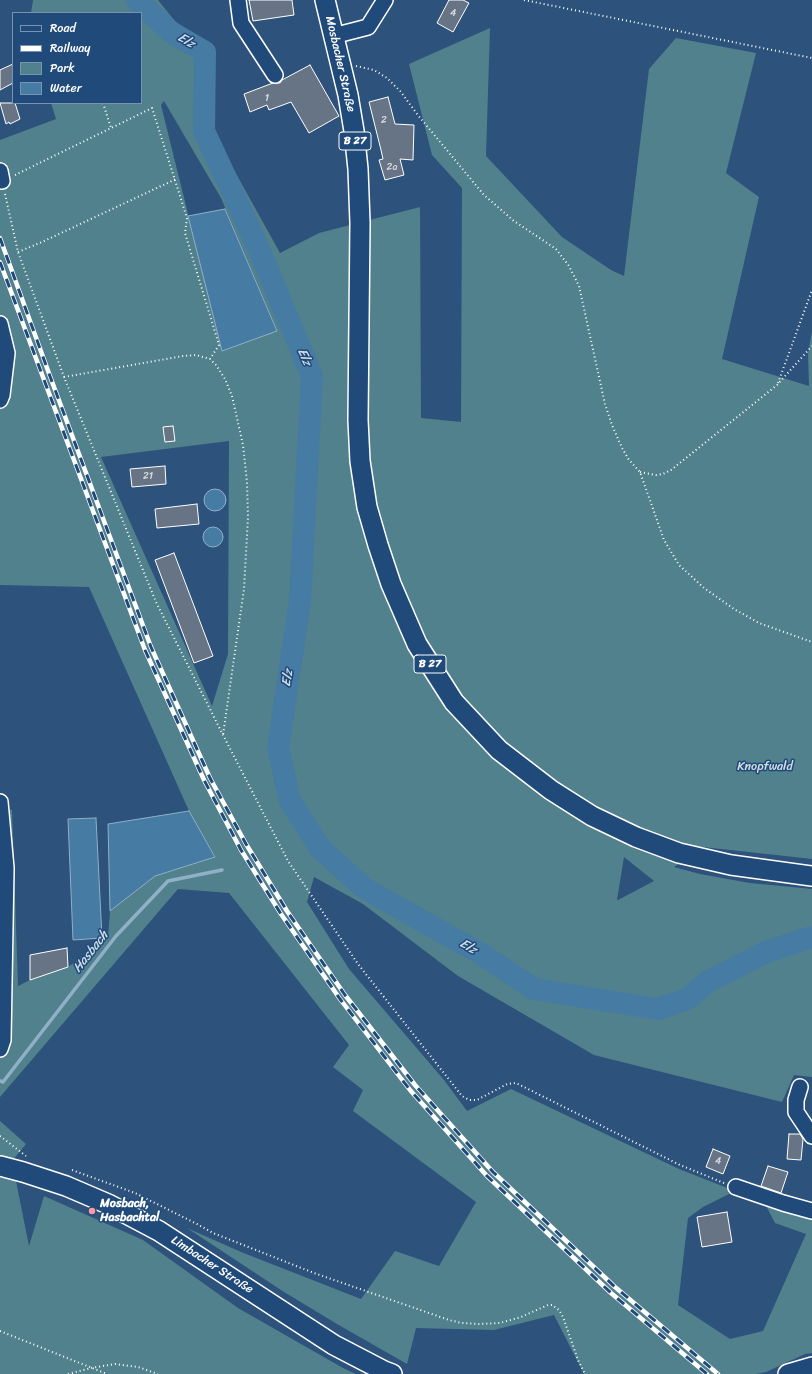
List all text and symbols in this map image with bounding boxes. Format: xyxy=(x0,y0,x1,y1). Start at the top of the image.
house number: 4 xyxy=(450,7,456,19)
legend xyxy=(12,12,142,104)
street label: Mosbacher Straße xyxy=(322,15,358,113)
text: Road xyxy=(50,17,76,39)
water label: Elz xyxy=(175,30,197,52)
text: Railway xyxy=(50,37,91,59)
text: Park xyxy=(50,57,75,79)
text: Water xyxy=(50,77,82,99)
house number: 1 xyxy=(265,92,269,104)
house number: 2 xyxy=(381,114,387,126)
road number: B 27 xyxy=(339,132,371,150)
house number: 2a xyxy=(387,161,397,173)
water label: Elz xyxy=(293,346,315,368)
house number: 21 xyxy=(143,470,153,482)
road number: B 27 xyxy=(414,655,446,673)
water label: Elz xyxy=(279,668,297,688)
park label: Knopfwald xyxy=(737,760,793,774)
water label: Hasbach xyxy=(70,928,112,976)
water label: Elz xyxy=(457,936,479,958)
house number: 4 xyxy=(715,1155,721,1167)
place label: Mosbach, Hasbachtal xyxy=(100,1197,159,1225)
marker: Mosbach, Hasbachtal xyxy=(87,1206,97,1216)
street label: Limbacher Straße xyxy=(168,1233,256,1297)

